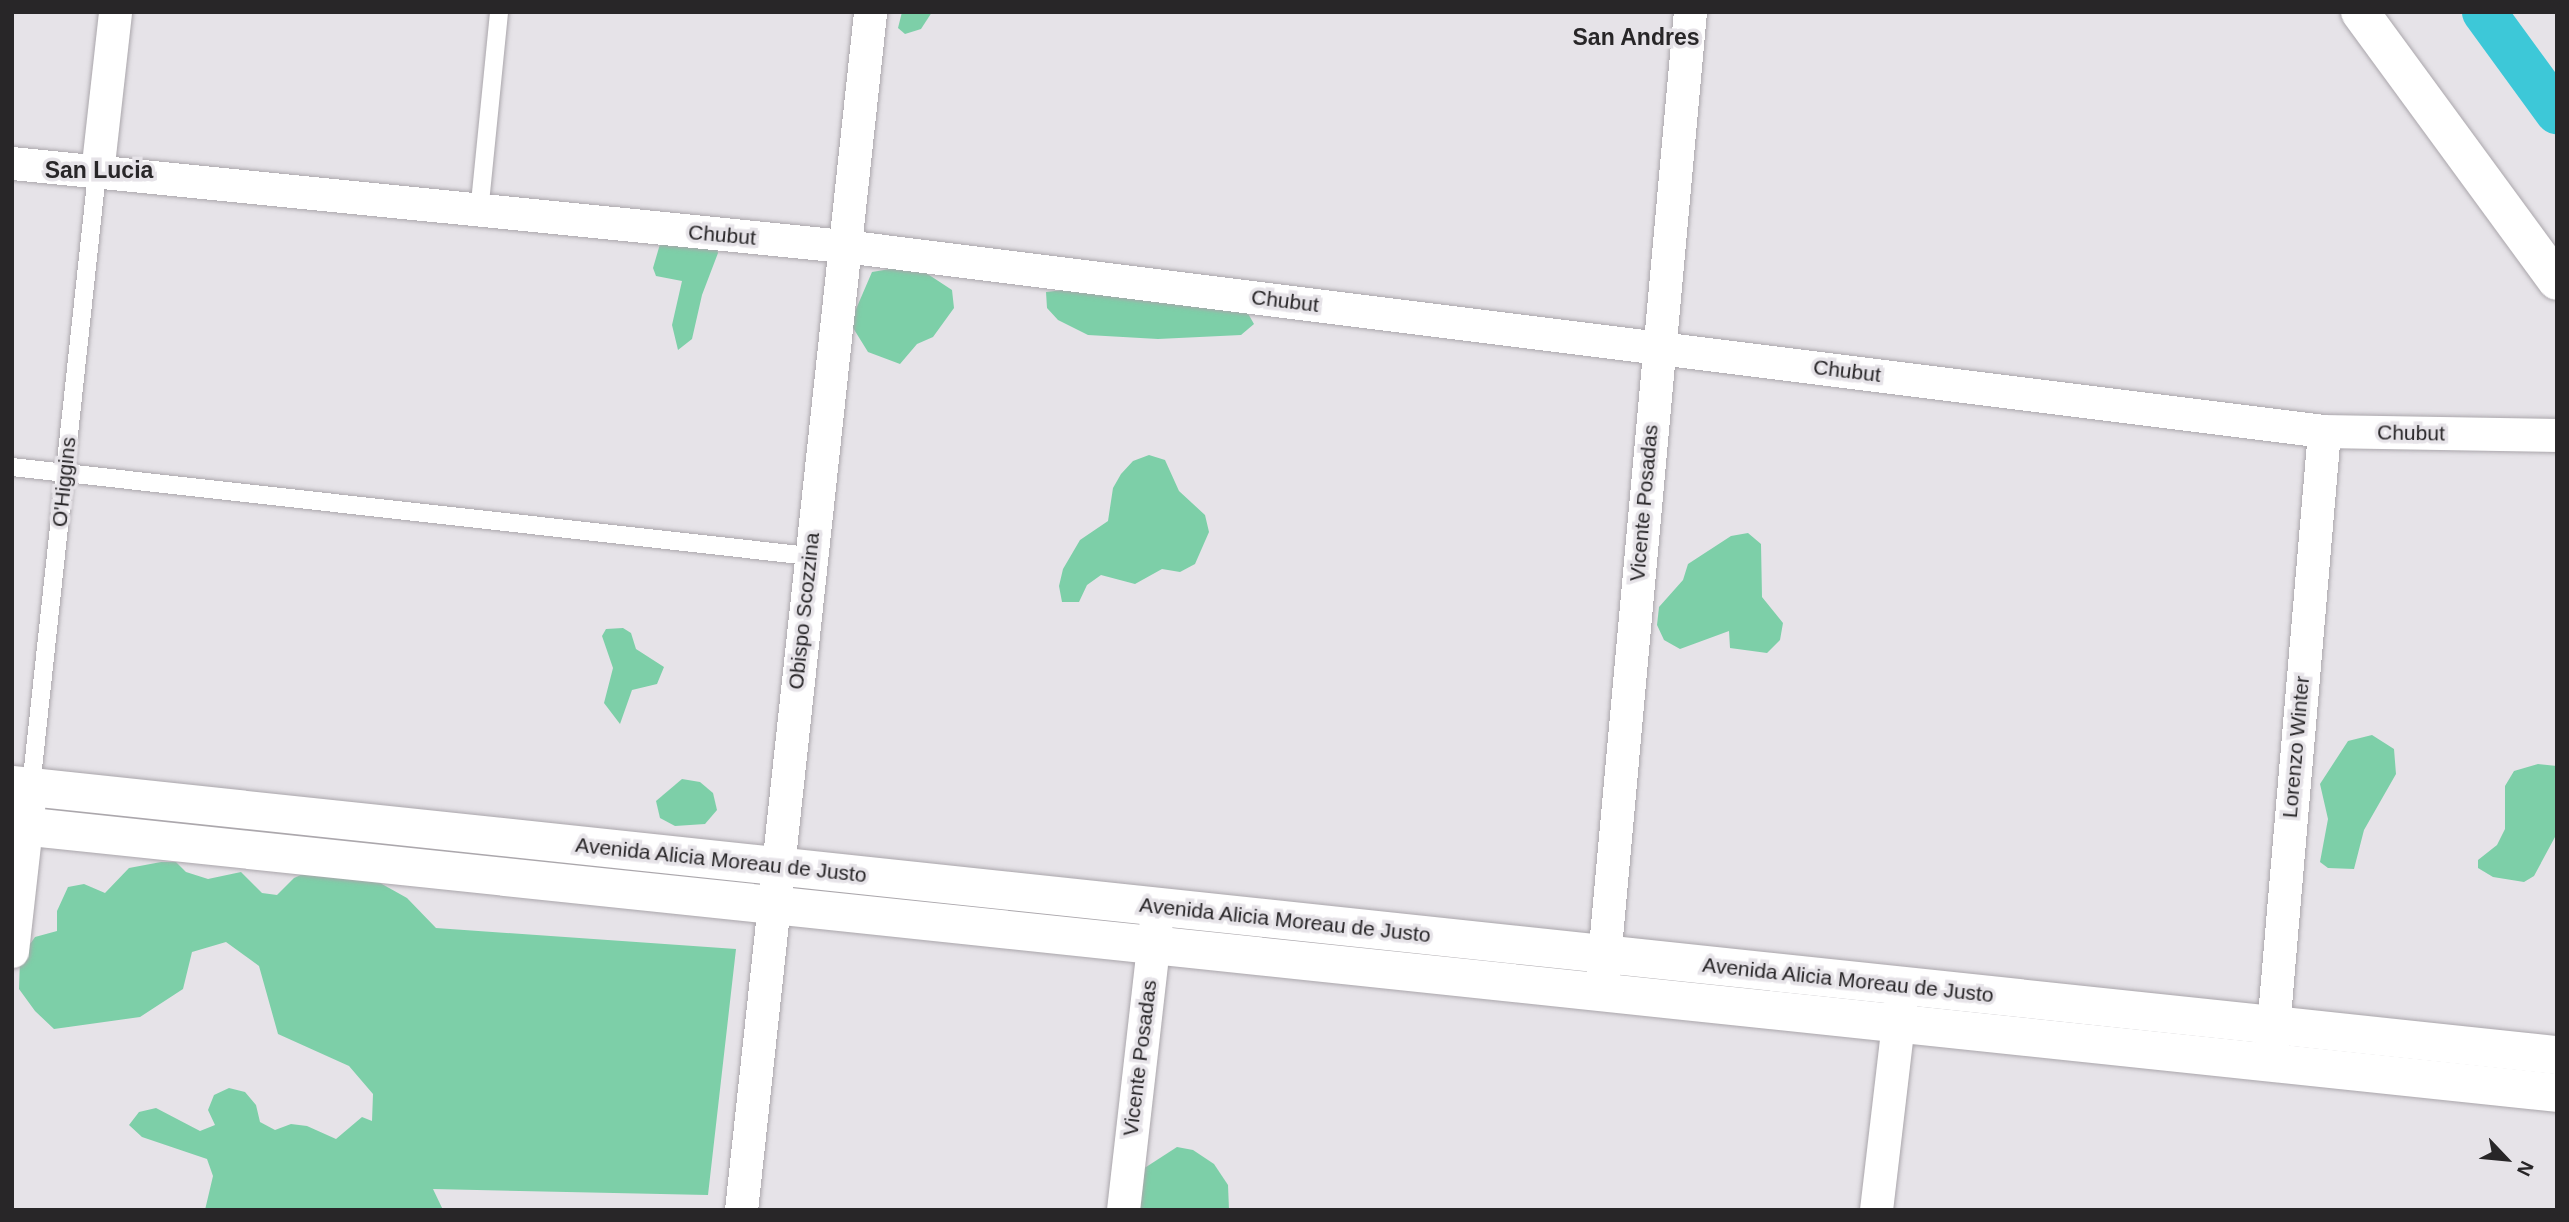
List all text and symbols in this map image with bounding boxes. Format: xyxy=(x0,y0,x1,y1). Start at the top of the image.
district label: San Andres xyxy=(1572,23,1700,51)
district label: San Lucia xyxy=(45,156,153,184)
street label: Chubut xyxy=(687,219,757,251)
street label: Chubut xyxy=(1250,284,1320,318)
street label: Chubut xyxy=(1812,354,1882,388)
street label: Chubut xyxy=(2377,420,2445,446)
street label: Vicente Posadas xyxy=(1625,424,1663,582)
street label: O'Higgins xyxy=(47,436,81,528)
street label: Obispo Scozzina xyxy=(783,531,825,691)
street label: Lorenzo Winter xyxy=(2277,675,2315,819)
street label: Avenida Alicia Moreau de Justo xyxy=(574,832,868,888)
street label: Avenida Alicia Moreau de Justo xyxy=(1138,892,1432,948)
street label: Avenida Alicia Moreau de Justo xyxy=(1701,952,1995,1008)
street label: Vicente Posadas xyxy=(1118,978,1162,1138)
north arrow xyxy=(2471,1124,2541,1194)
text: N xyxy=(2513,1158,2538,1179)

